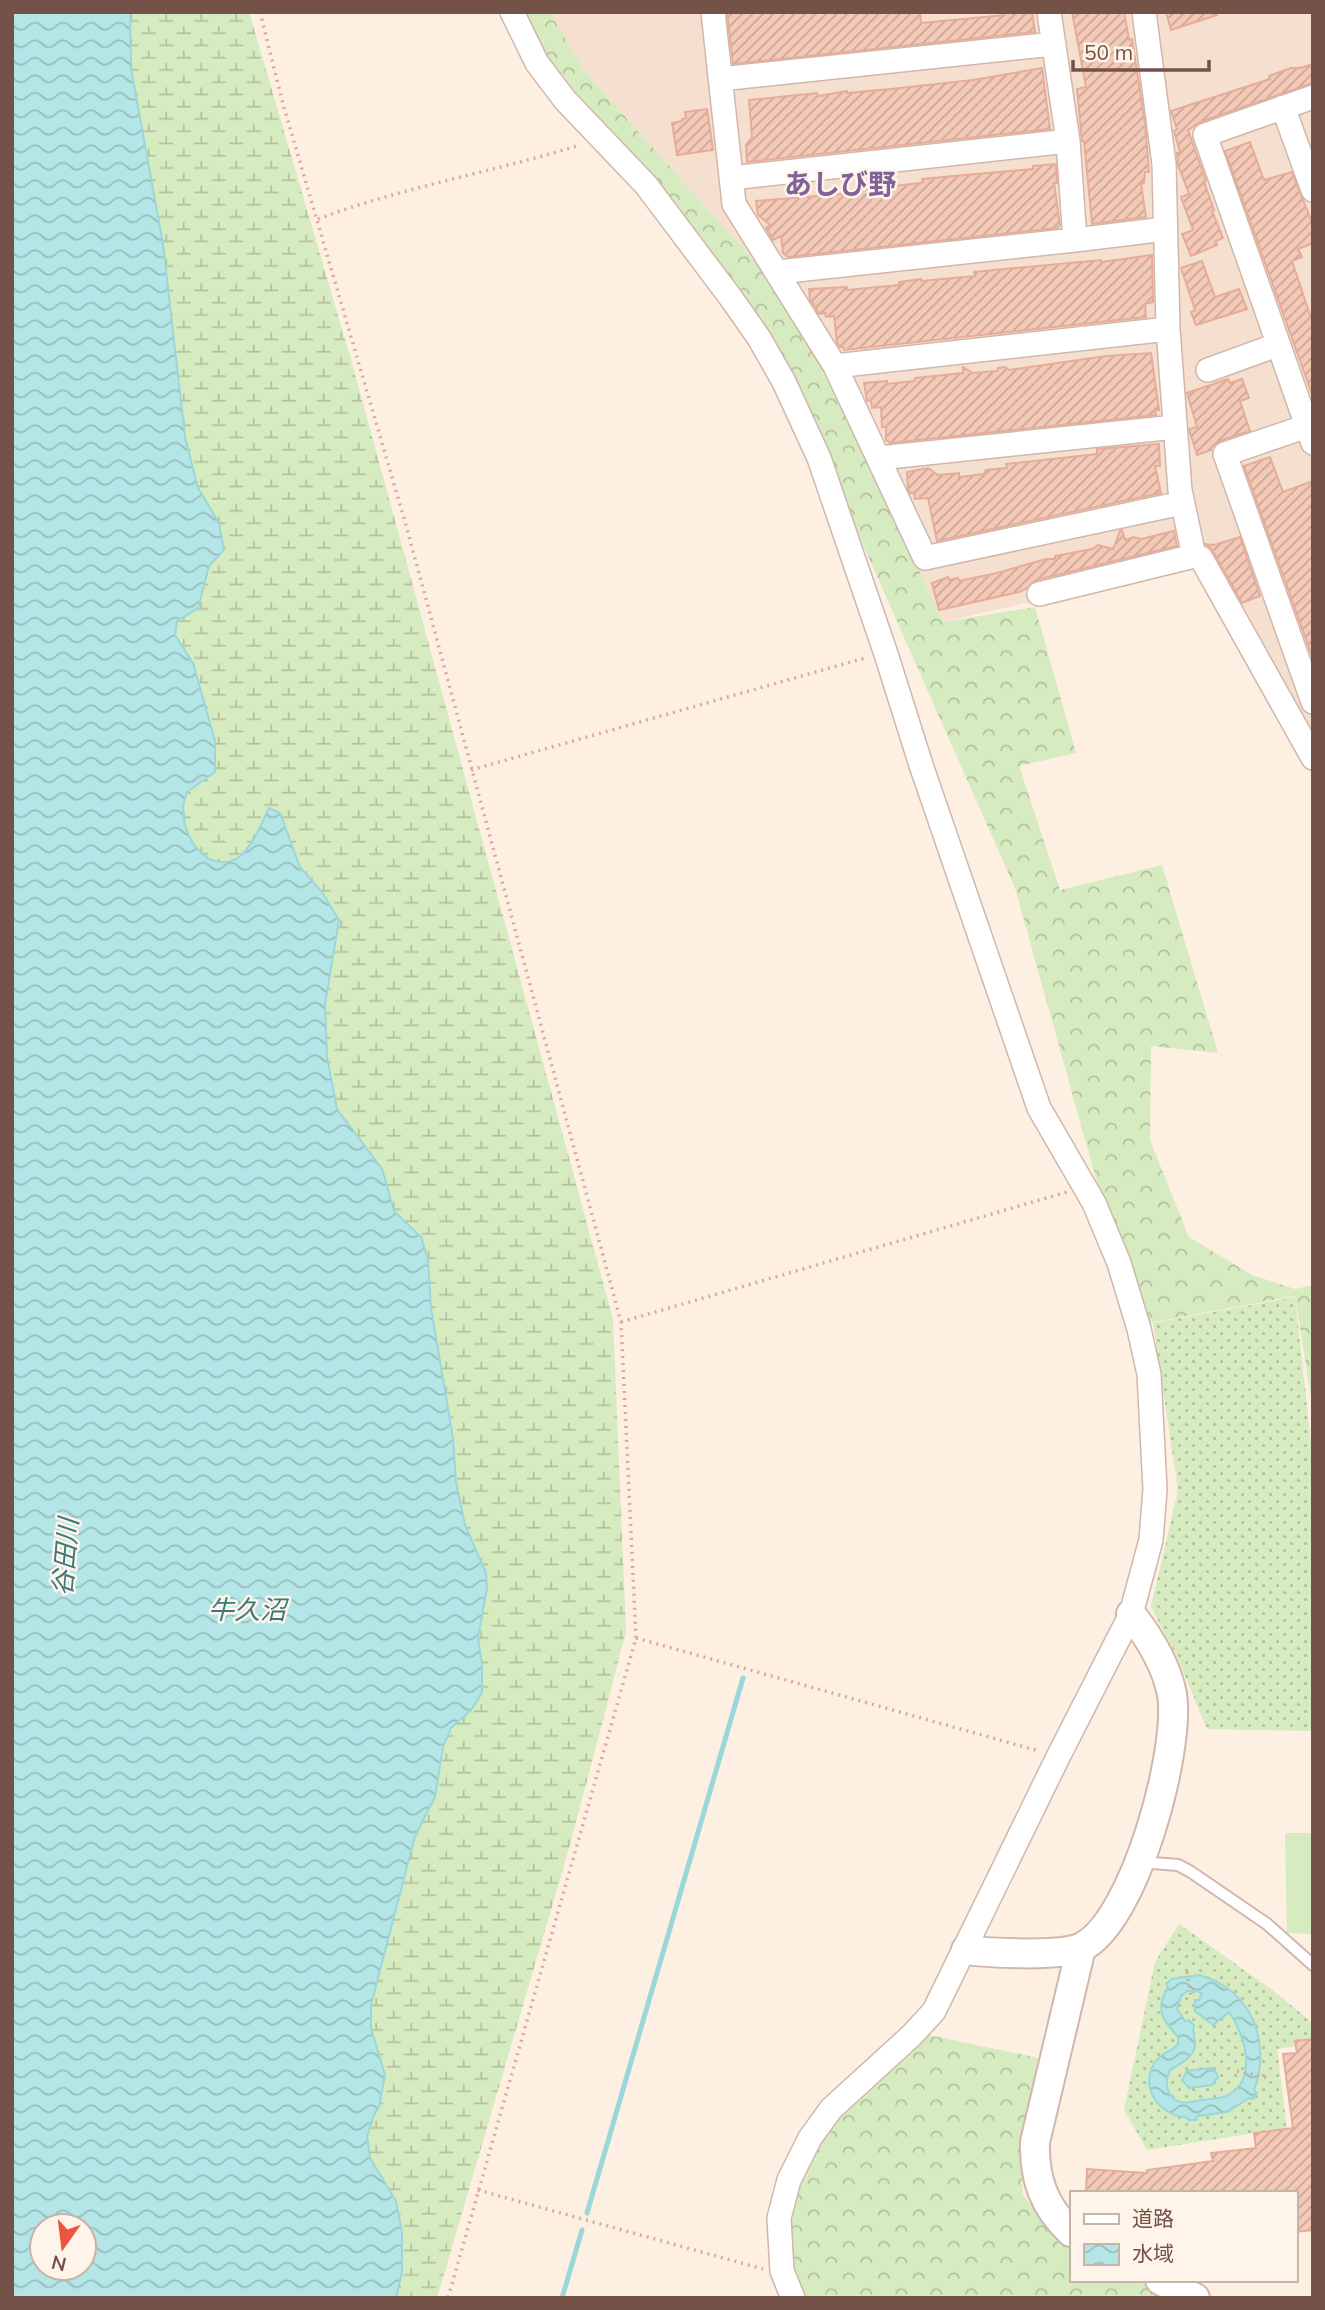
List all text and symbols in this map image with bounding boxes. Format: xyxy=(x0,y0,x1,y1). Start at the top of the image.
scale bar xyxy=(1073,28,1210,72)
text: 50 m xyxy=(1084,39,1133,65)
district label: あしび野 xyxy=(784,166,896,201)
water label: 谷田川 xyxy=(45,1514,85,1597)
water label: 牛久沼 xyxy=(208,1593,290,1626)
legend xyxy=(1070,2191,1297,2282)
text: 道路 xyxy=(1132,2205,1174,2231)
north arrow xyxy=(28,2212,98,2282)
text: 水域 xyxy=(1132,2240,1174,2266)
text: N xyxy=(49,2250,69,2277)

